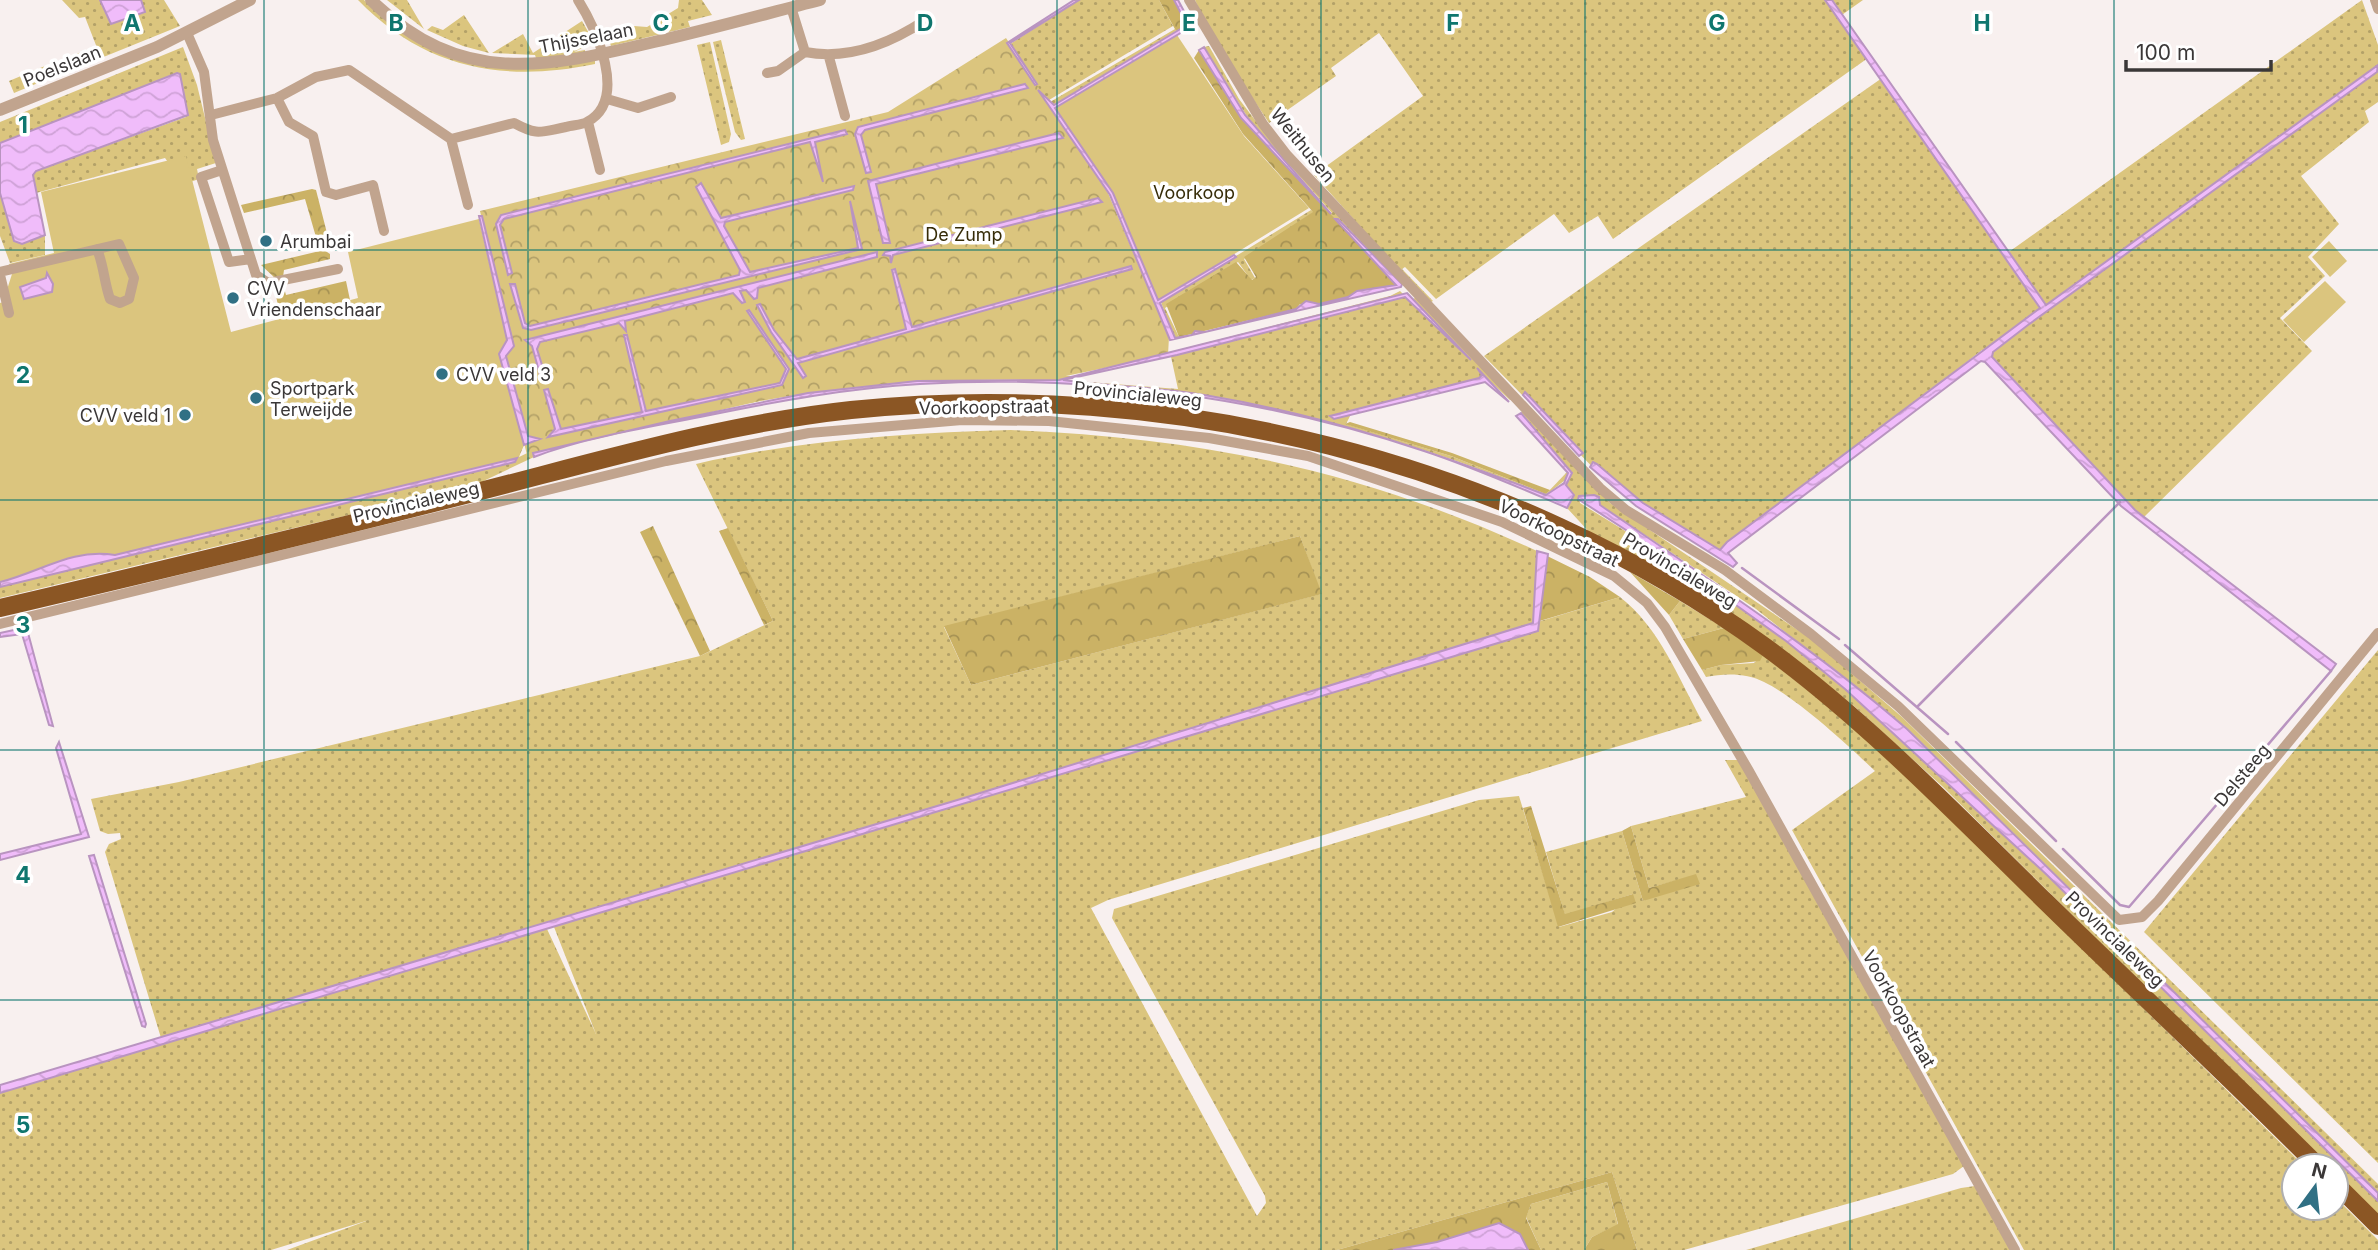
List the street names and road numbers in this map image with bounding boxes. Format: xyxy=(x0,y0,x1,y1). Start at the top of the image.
street label: Thijsselaan xyxy=(537,19,635,57)
street label: Poelslaan xyxy=(20,41,104,91)
street label: Weithusen xyxy=(1267,104,1339,186)
street label: Provincialeweg xyxy=(1073,377,1203,411)
street label: Voorkoopstraat xyxy=(919,395,1050,419)
street label: Provincialeweg xyxy=(351,477,481,527)
street label: Voorkoopstraat xyxy=(1496,495,1622,571)
street label: Provincialeweg xyxy=(1619,528,1741,612)
street label: Delsteeg xyxy=(2210,739,2274,811)
street label: Provincialeweg xyxy=(2061,887,2169,991)
street label: Voorkoopstraat xyxy=(1858,947,1940,1071)

